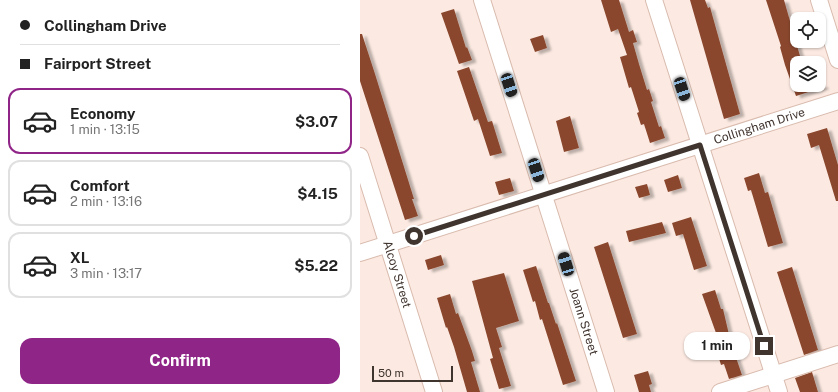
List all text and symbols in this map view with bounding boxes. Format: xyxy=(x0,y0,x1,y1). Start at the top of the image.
map controls xyxy=(790,12,826,92)
button: locate xyxy=(790,12,826,48)
text: Collingham Drive xyxy=(44,17,167,34)
text: Fairport Street xyxy=(44,55,151,72)
button: layers xyxy=(790,56,826,92)
car xyxy=(500,72,518,98)
car xyxy=(673,76,691,102)
icon: car xyxy=(22,103,58,139)
text: Economy xyxy=(70,105,135,122)
street label: Collingham Drive xyxy=(712,105,807,147)
text: $3.07 xyxy=(295,113,338,130)
text: 1 min · 13:15 xyxy=(70,122,140,137)
car xyxy=(527,157,545,183)
icon: car xyxy=(22,175,58,211)
text: Comfort xyxy=(70,177,130,194)
text: $4.15 xyxy=(297,185,338,202)
text: 2 min · 13:16 xyxy=(70,194,142,209)
route start xyxy=(405,227,423,245)
street label: Alcoy Street xyxy=(380,239,414,310)
icon: car xyxy=(22,247,58,283)
text: XL xyxy=(70,249,89,266)
car xyxy=(557,251,575,277)
text: $5.22 xyxy=(294,257,338,274)
text: 3 min · 13:17 xyxy=(70,266,142,281)
street label: Joann Street xyxy=(566,286,601,357)
callout: 1 min xyxy=(684,332,750,360)
route end xyxy=(755,337,773,355)
button: Confirm xyxy=(20,338,340,384)
text: 1 min xyxy=(701,338,733,353)
scale bar xyxy=(372,364,453,383)
text: 50 m xyxy=(378,367,404,379)

